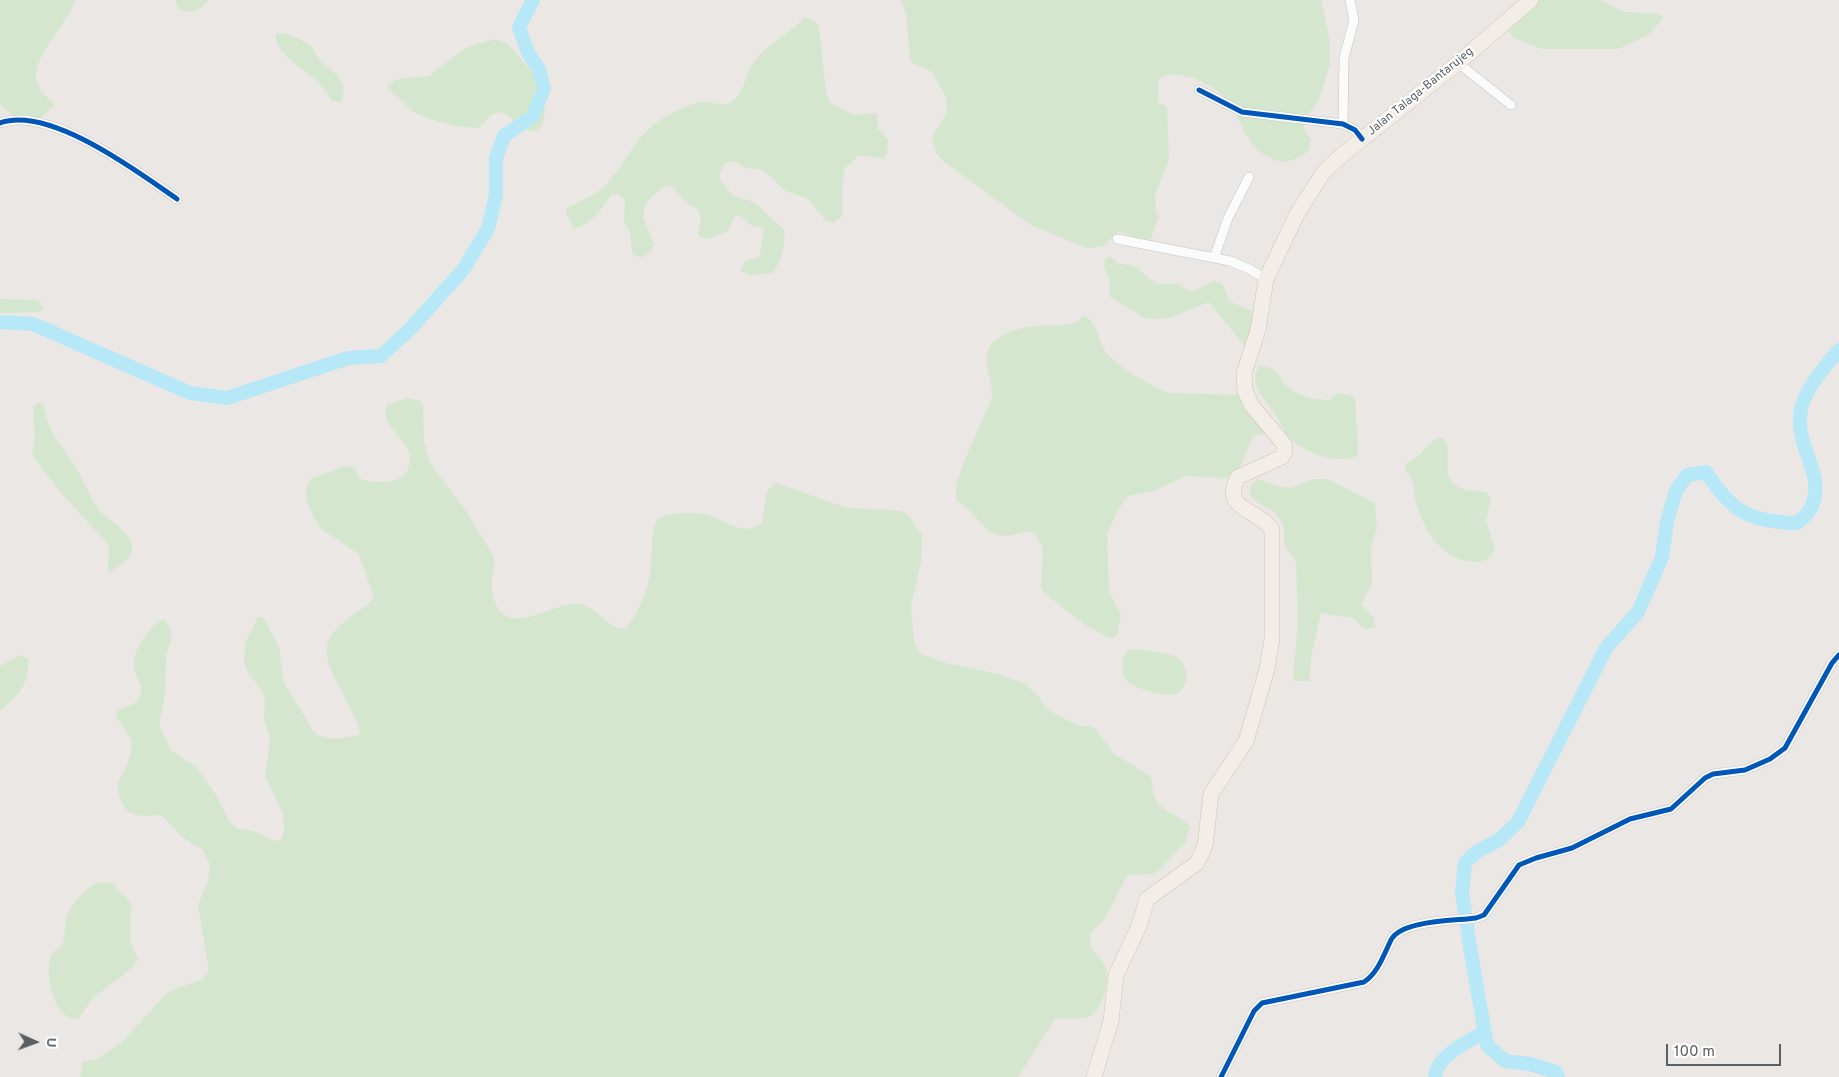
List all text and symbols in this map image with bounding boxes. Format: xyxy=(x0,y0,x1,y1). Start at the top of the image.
street label: Jalan Talaga-Bantarujeg xyxy=(1365,45,1477,139)
north arrow xyxy=(10,1017,60,1067)
scale bar xyxy=(1669,1034,1784,1066)
text: U xyxy=(42,1037,59,1048)
text: 100 m xyxy=(1674,1043,1715,1062)

